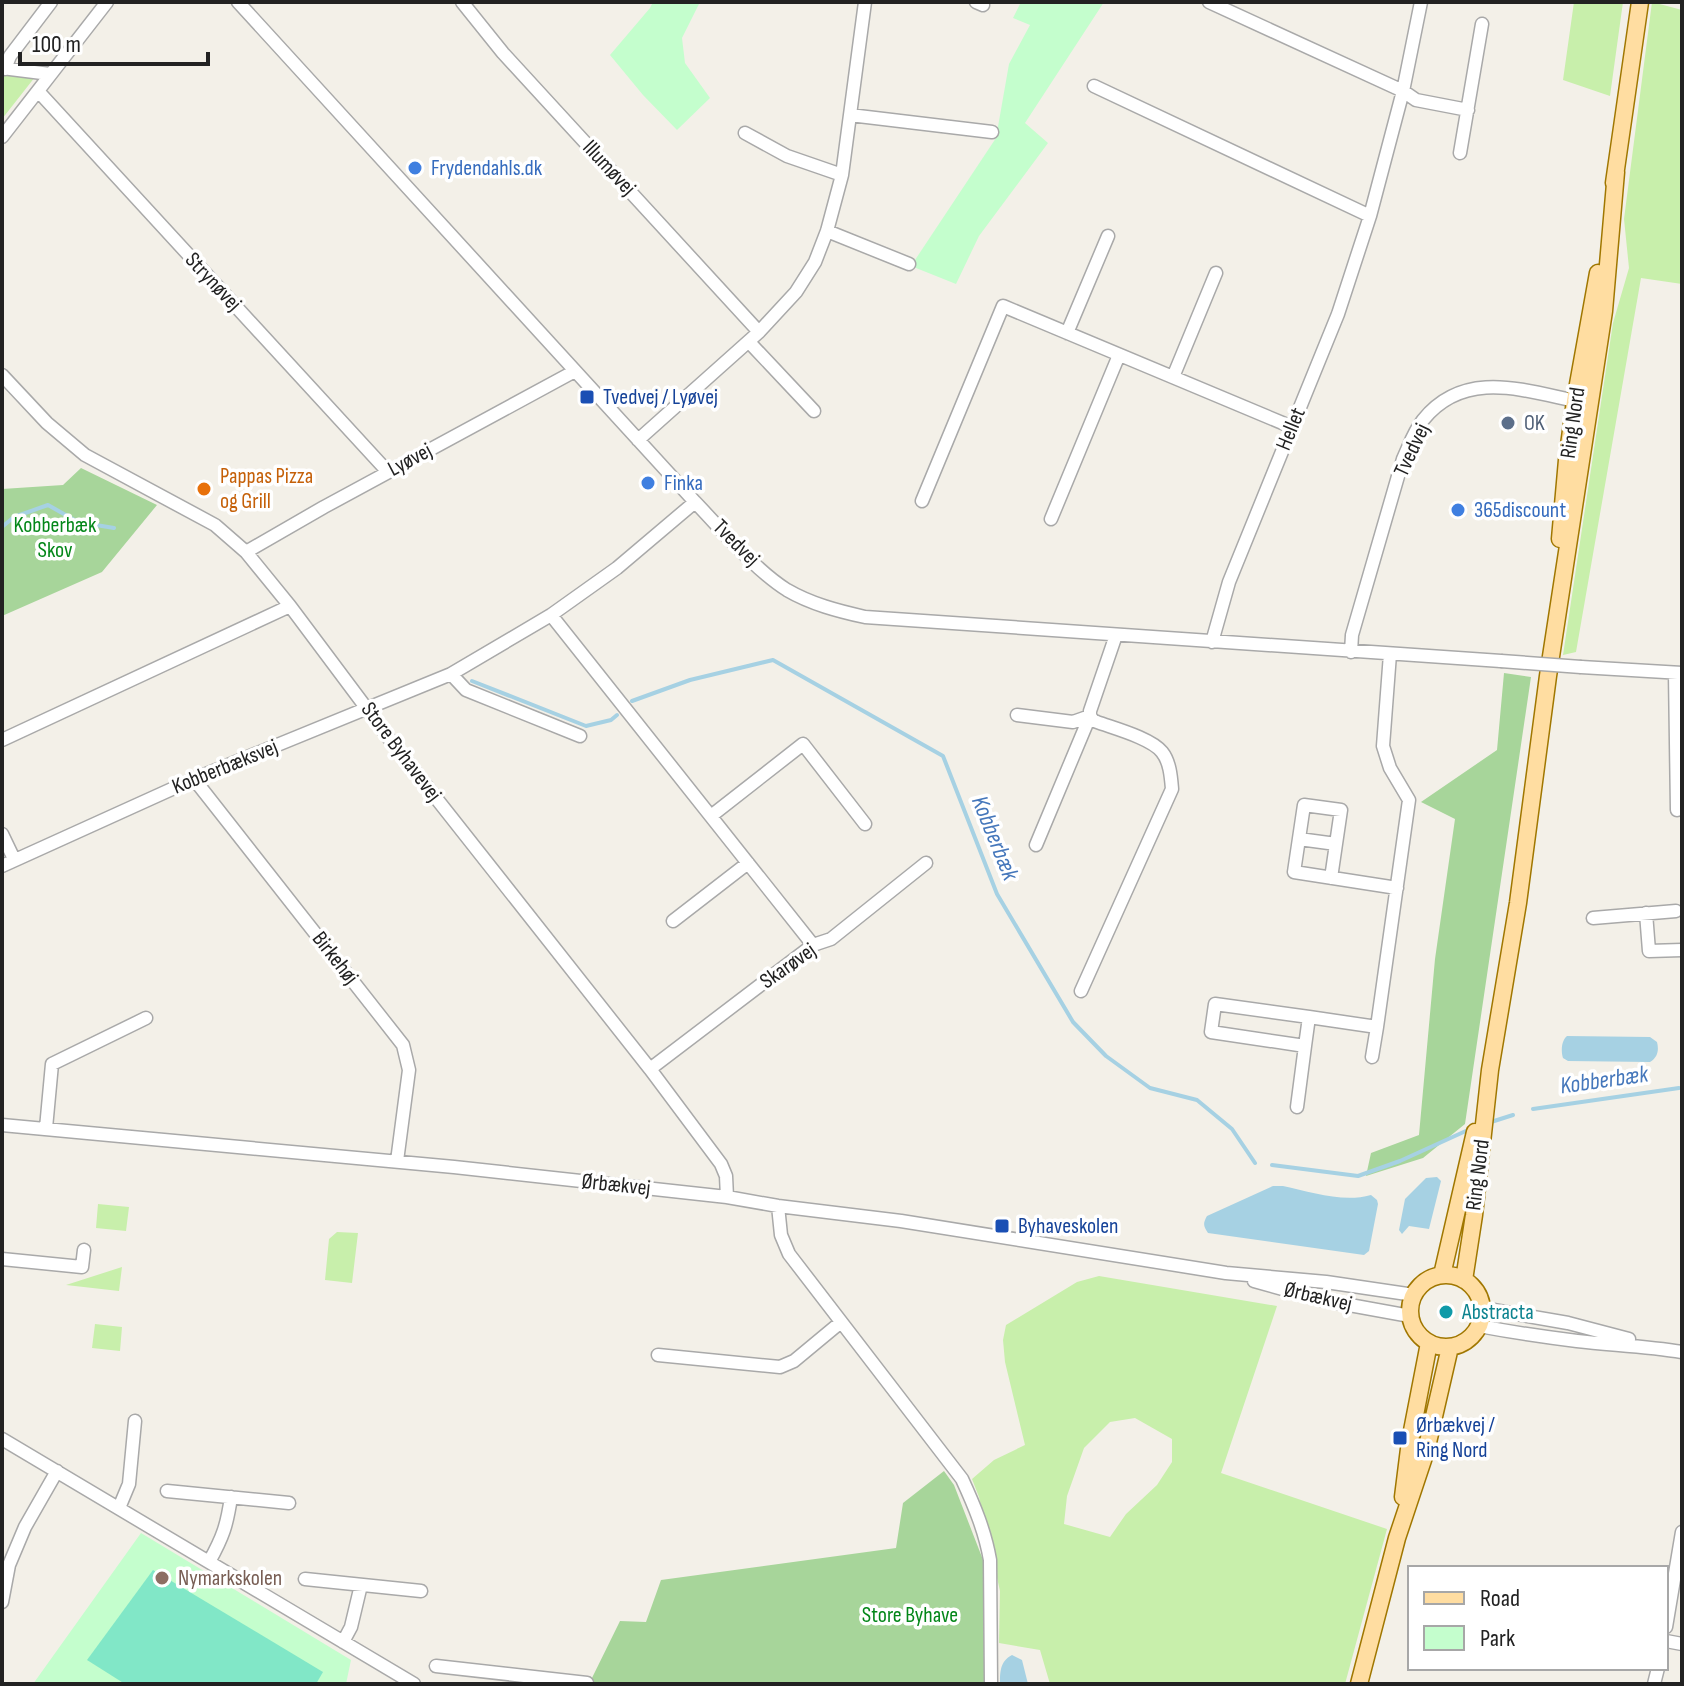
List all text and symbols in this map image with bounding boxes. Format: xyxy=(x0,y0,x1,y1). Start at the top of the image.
scale bar xyxy=(20,16,208,66)
text: 100 m xyxy=(32,30,81,59)
street label: Illumøvej xyxy=(577,135,641,201)
place label: Frydendahls.dk xyxy=(431,155,543,182)
marker: Frydendahls.dk xyxy=(406,159,424,177)
street label: Strynøvej xyxy=(179,247,247,317)
place label: Tvedvej / Lyøvej xyxy=(603,384,718,411)
street label: Ring Nord xyxy=(1555,386,1591,460)
marker: Tvedvej / Lyøvej xyxy=(578,388,596,406)
street label: Hellet xyxy=(1270,403,1312,454)
place label: OK xyxy=(1524,410,1545,437)
marker: OK xyxy=(1499,414,1517,432)
street label: Tvedvej xyxy=(1388,419,1436,481)
street label: Lyøvej xyxy=(383,437,437,483)
place label: Pappas Pizza og Grill xyxy=(220,463,313,515)
place label: Finka xyxy=(664,470,703,497)
marker: Finka xyxy=(639,474,657,492)
marker: Pappas Pizza og Grill xyxy=(195,480,213,498)
place label: 365discount xyxy=(1474,497,1566,524)
marker: 365discount xyxy=(1449,501,1467,519)
park label: Kobberbæk Skov xyxy=(14,512,97,564)
street label: Tvedvej xyxy=(707,514,765,572)
street label: Store Byhavevej xyxy=(355,697,447,807)
street label: Kobberbæksvej xyxy=(168,734,282,800)
water label: Kobberbæk xyxy=(965,792,1025,885)
street label: Birkehøj xyxy=(306,926,364,990)
street label: Skarøvej xyxy=(755,937,821,995)
water label: Kobberbæk xyxy=(1558,1059,1651,1101)
street label: Ring Nord xyxy=(1460,1138,1496,1212)
street label: Ørbækvej xyxy=(580,1168,652,1202)
place label: Byhaveskolen xyxy=(1018,1213,1118,1240)
marker: Byhaveskolen xyxy=(993,1217,1011,1235)
street label: Ørbækvej xyxy=(1281,1276,1355,1318)
place label: Abstracta xyxy=(1461,1299,1534,1326)
marker: Abstracta xyxy=(1437,1303,1455,1321)
place label: Ørbækvej / Ring Nord xyxy=(1416,1412,1495,1464)
marker: Ørbækvej / Ring Nord xyxy=(1391,1429,1409,1447)
place label: Nymarkskolen xyxy=(178,1565,282,1592)
legend xyxy=(1408,1566,1668,1670)
marker: Nymarkskolen xyxy=(153,1569,171,1587)
text: Road xyxy=(1480,1584,1520,1613)
park label: Store Byhave xyxy=(862,1602,958,1629)
text: Park xyxy=(1480,1624,1515,1653)

